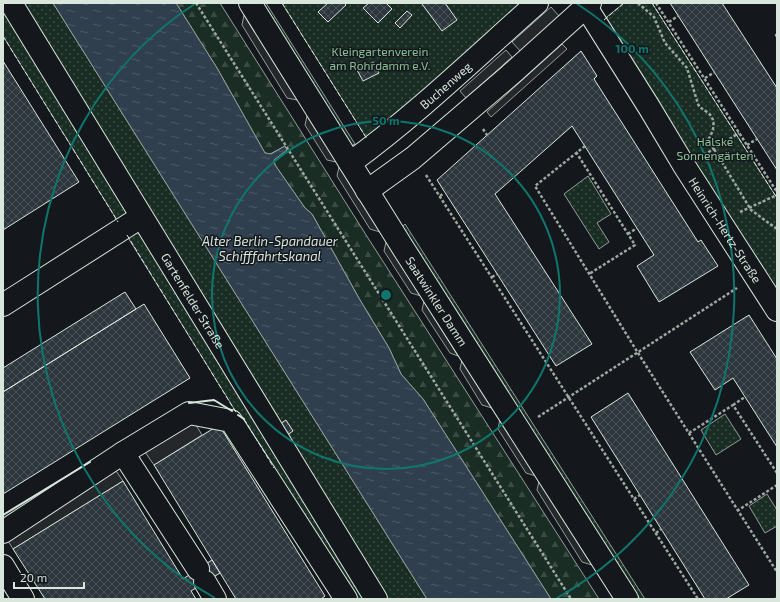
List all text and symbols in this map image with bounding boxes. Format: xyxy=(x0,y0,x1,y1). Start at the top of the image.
text: 100 m xyxy=(615,41,649,55)
park label: Kleingartenverein am Rohrdamm e.V. xyxy=(330,44,430,72)
street label: Buchenweg xyxy=(417,59,474,112)
text: 50 m xyxy=(372,113,400,127)
park label: Halske Sonnengärten xyxy=(677,134,753,162)
street label: Heinrich-Hertz-Straße xyxy=(686,175,765,285)
water label: Alter Berlin-Spandauer Schifffahrtskanal xyxy=(201,233,339,264)
street label: Gartenfelder Straße xyxy=(159,250,228,351)
street label: Saatwinkler Damm xyxy=(403,254,471,349)
centre of rings xyxy=(379,288,393,302)
scale bar xyxy=(14,564,84,590)
text: 20 m xyxy=(20,570,47,584)

